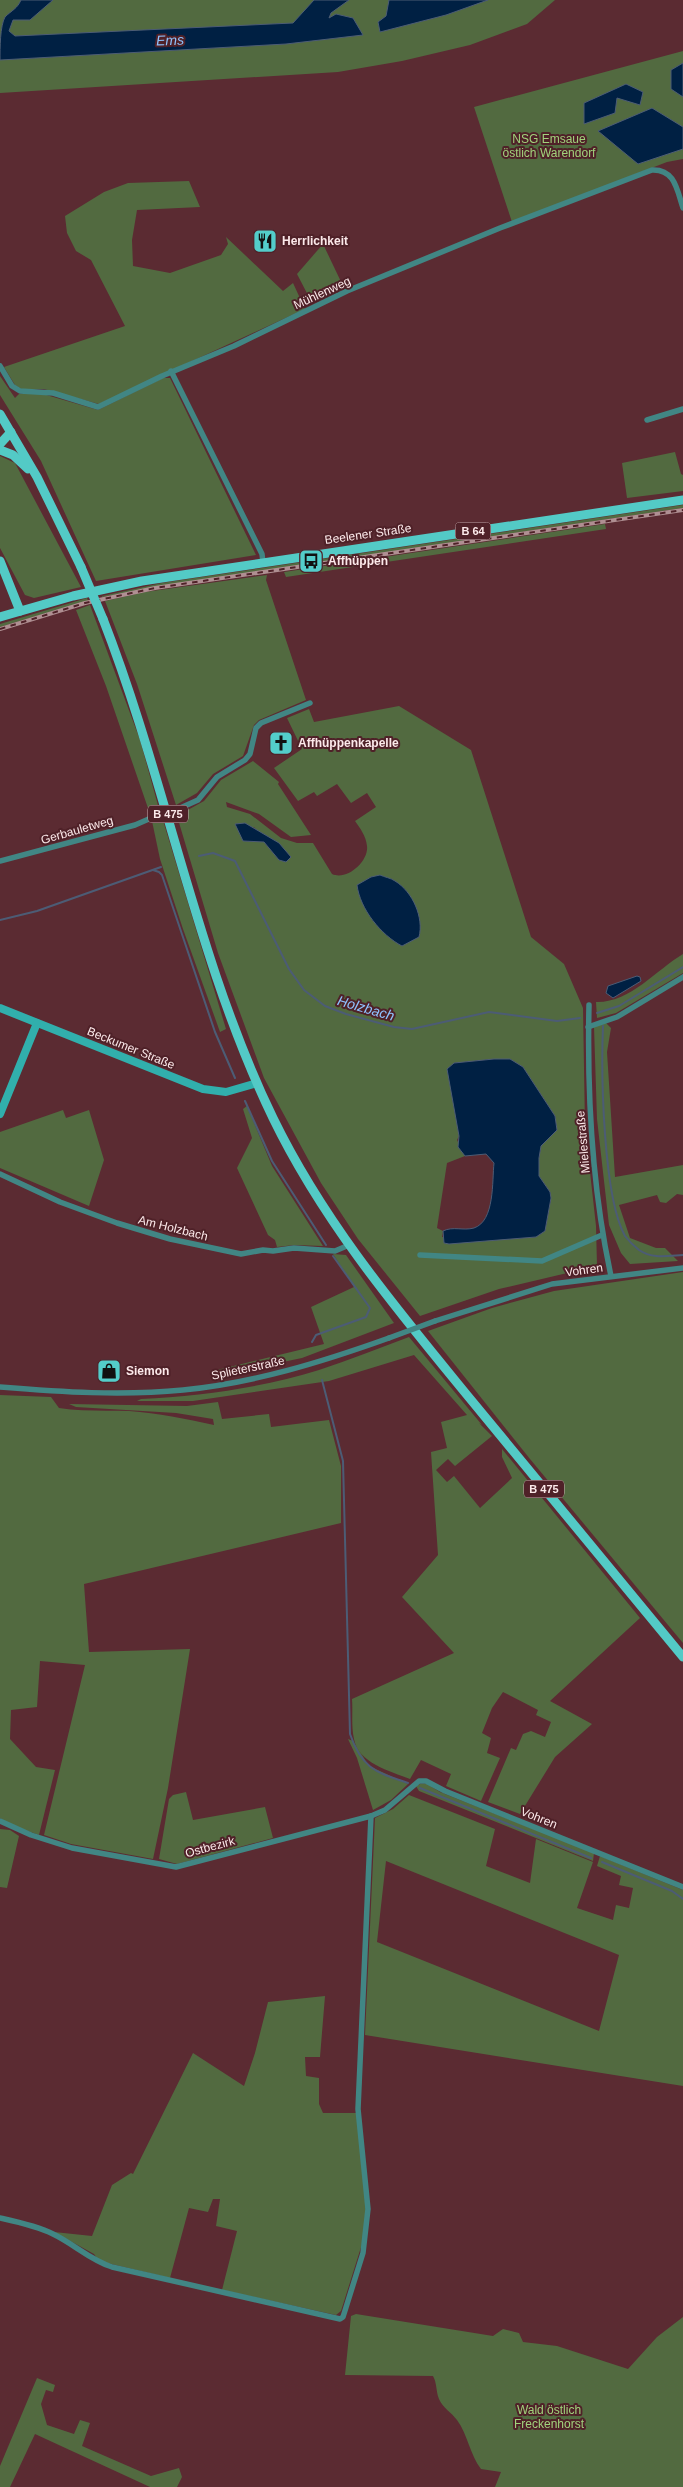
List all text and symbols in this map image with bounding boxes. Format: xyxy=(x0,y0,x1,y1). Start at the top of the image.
water label: Ems xyxy=(156,32,184,48)
park label: NSG Emsaue östlich Warendorf xyxy=(503,132,596,160)
restaurant icon: Herrlichkeit xyxy=(252,228,278,254)
place label: Herrlichkeit xyxy=(282,234,348,248)
street label: Mühlenweg xyxy=(291,274,353,312)
street label: Beelener Straße xyxy=(324,521,413,547)
road number: B 64 xyxy=(456,522,490,540)
bus stop icon: Affhüppen xyxy=(298,548,324,574)
place label: Affhüppen xyxy=(328,554,388,568)
church icon: Affhüppenkapelle xyxy=(268,730,294,756)
place label: Affhüppenkapelle xyxy=(298,736,399,750)
road number: B 475 xyxy=(148,806,188,822)
street label: Gerbauletweg xyxy=(39,813,115,847)
water label: Holzbach xyxy=(336,992,396,1024)
street label: Beckumer Straße xyxy=(85,1024,177,1072)
street label: Mielestraße xyxy=(573,1110,593,1174)
street label: Am Holzbach xyxy=(137,1213,209,1243)
street label: Vohren xyxy=(564,1260,604,1280)
street label: Splieterstraße xyxy=(210,1353,286,1383)
shop icon: Siemon xyxy=(96,1358,122,1384)
place label: Siemon xyxy=(126,1364,169,1378)
road number: B 475 xyxy=(524,1480,564,1498)
street label: Vohren xyxy=(519,1804,559,1832)
street label: Ostbezirk xyxy=(184,1833,237,1860)
park label: Wald östlich Freckenhorst xyxy=(514,2403,585,2431)

